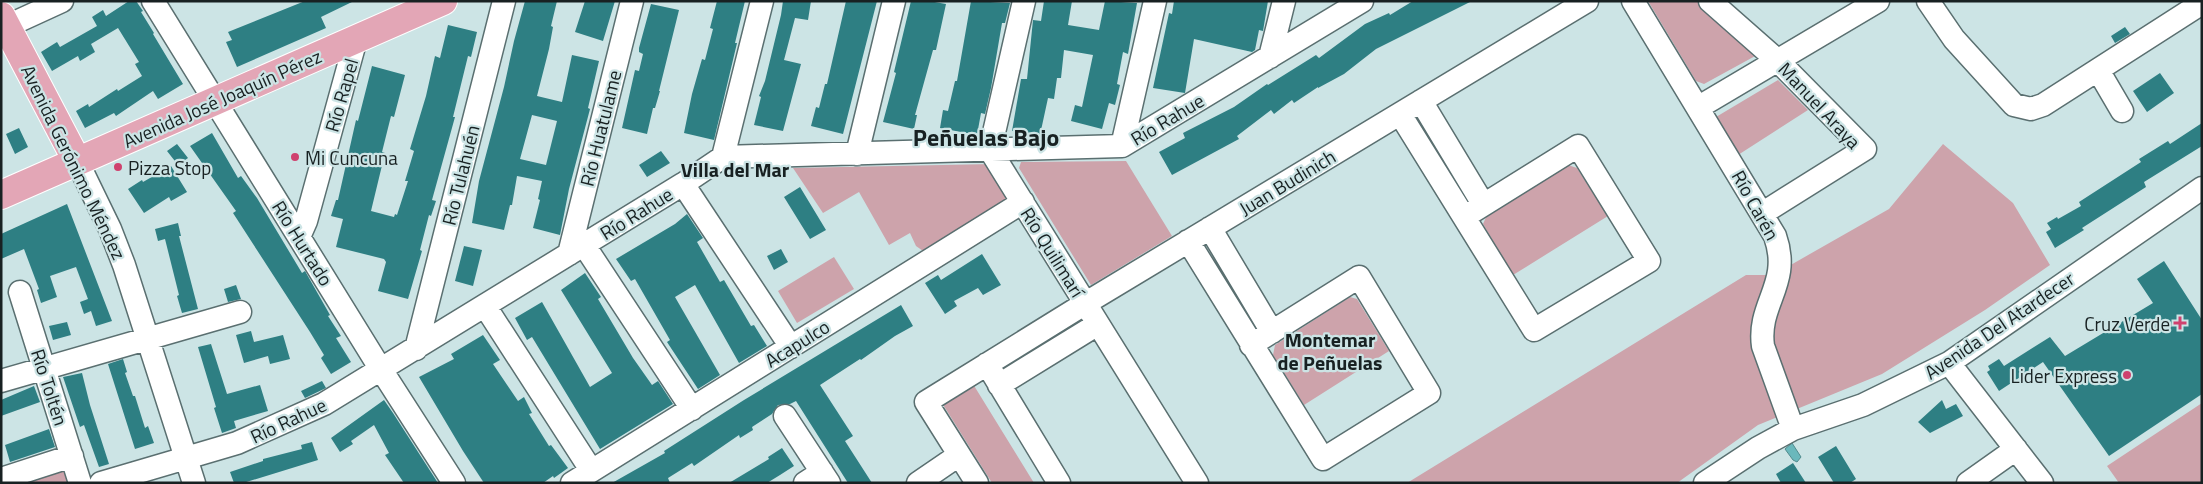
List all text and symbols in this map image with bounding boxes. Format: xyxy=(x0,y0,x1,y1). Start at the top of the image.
street label: Avenida José Joaquín Pérez xyxy=(118,41,326,155)
street label: Río Rapel xyxy=(317,55,365,135)
street label: Manuel Araya xyxy=(1772,55,1868,155)
street label: Avenida Gerónimo Méndez xyxy=(14,60,134,264)
street label: Río Huatulame xyxy=(572,67,628,189)
street label: Río Rahue xyxy=(1125,86,1209,152)
district label: Peñuelas Bajo xyxy=(913,119,1059,155)
street label: Río Tulahuén xyxy=(434,122,486,228)
street label: Juan Budinich xyxy=(1233,142,1341,222)
place label: Mi Cuncuna xyxy=(305,143,398,172)
marker: Mi Cuncuna xyxy=(289,151,301,163)
place label: Pizza Stop xyxy=(128,153,211,182)
district label: Villa del Mar xyxy=(681,154,790,185)
marker: Pizza Stop xyxy=(112,161,124,173)
street label: Río Carén xyxy=(1725,165,1787,245)
street label: Río Rahue xyxy=(594,179,678,247)
street label: Río Hurtado xyxy=(265,195,341,291)
street label: Río Quilimarí xyxy=(1014,201,1093,304)
street label: Avenida Del Atardecer xyxy=(1918,264,2080,386)
place label: Cruz Verde xyxy=(2084,309,2170,338)
street label: Acapulco xyxy=(759,312,835,374)
marker: Cruz Verde xyxy=(2174,317,2186,329)
district label: Montemar de Peñuelas xyxy=(1278,324,1382,378)
street label: Río Toltén xyxy=(24,345,76,429)
place label: Lider Express xyxy=(2011,361,2117,390)
marker: Lider Express xyxy=(2121,369,2133,381)
street label: Río Rahue xyxy=(245,390,331,450)

